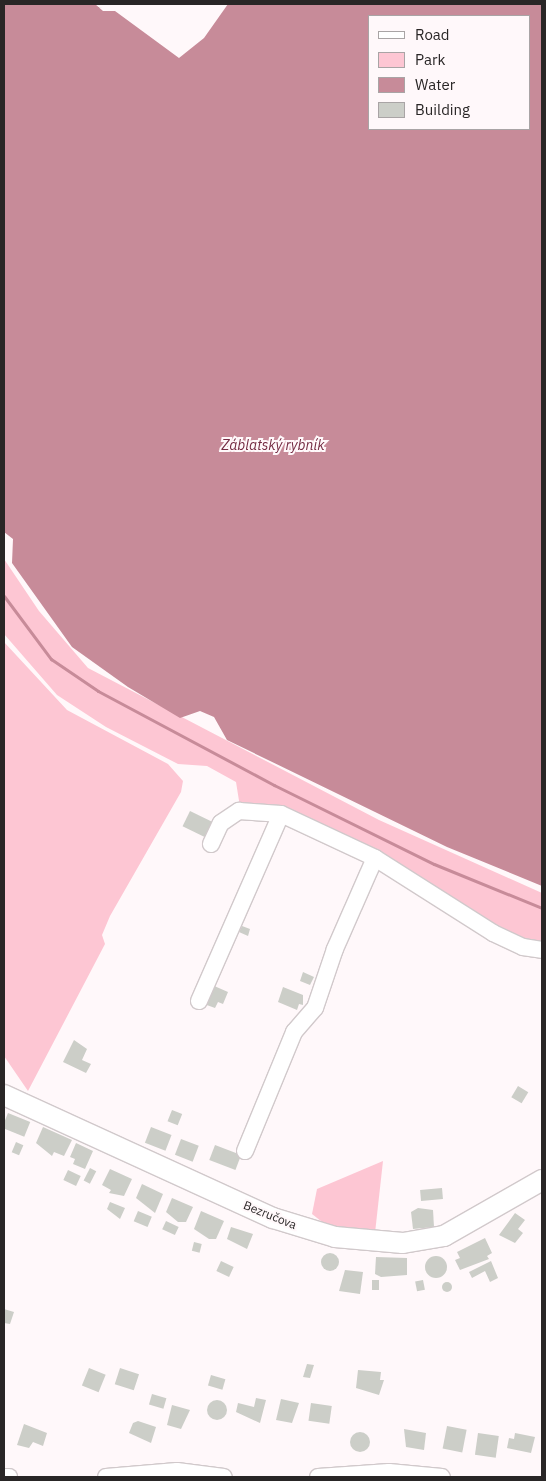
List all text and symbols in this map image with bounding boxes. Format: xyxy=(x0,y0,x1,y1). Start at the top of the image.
legend xyxy=(368,15,531,130)
text: Road xyxy=(415,25,450,44)
text: Park xyxy=(415,50,445,69)
text: Water xyxy=(415,75,455,94)
text: Building xyxy=(415,100,470,119)
water label: Záblatský rybník xyxy=(222,437,324,453)
street label: Bezručova xyxy=(241,1198,299,1232)

